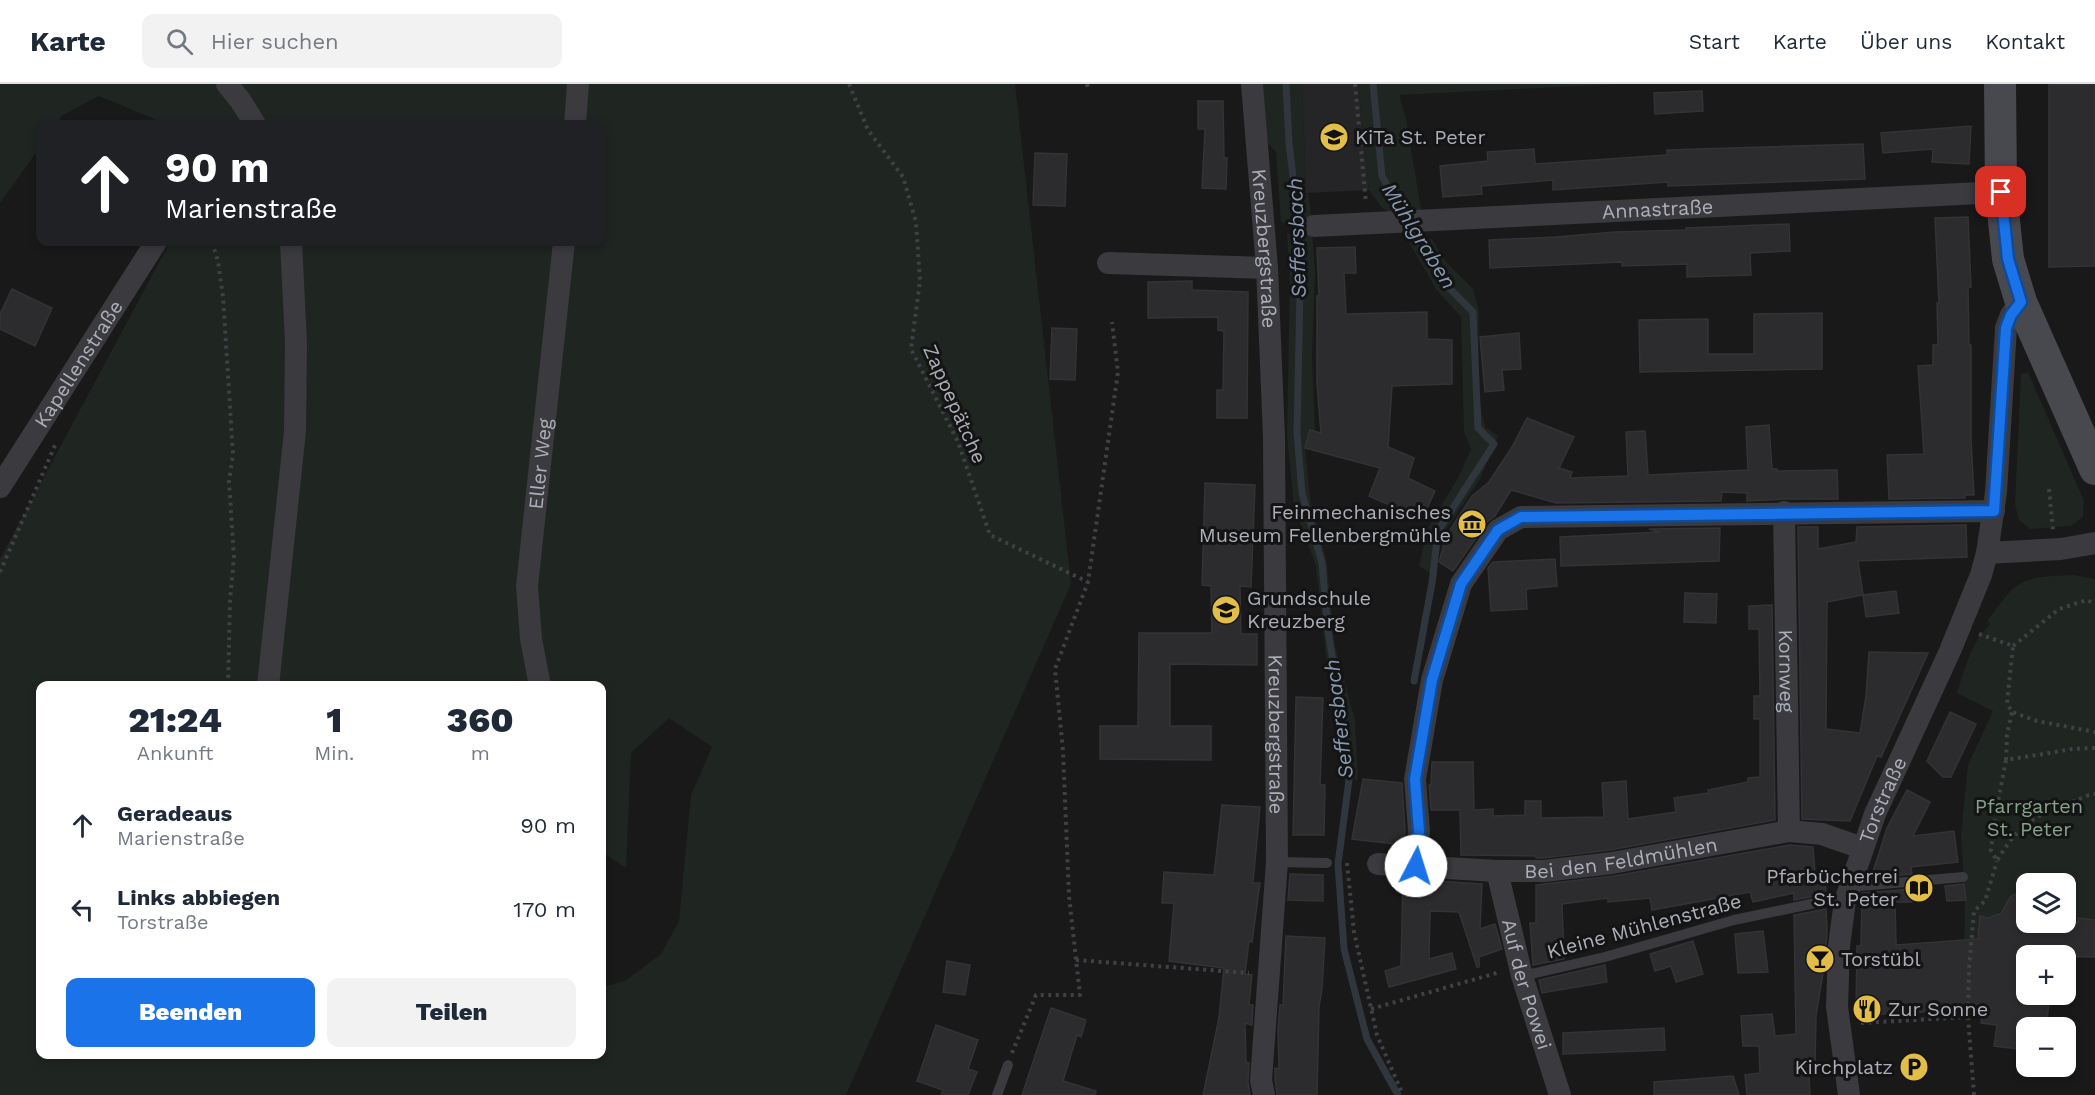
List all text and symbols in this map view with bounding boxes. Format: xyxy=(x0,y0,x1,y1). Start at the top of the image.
search box xyxy=(142,14,562,68)
text: Karte xyxy=(30,25,106,58)
icon: search xyxy=(163,25,196,58)
text: Hier suchen xyxy=(211,29,339,54)
text: Start xyxy=(1689,29,1740,54)
text: Karte xyxy=(1773,29,1827,54)
text: Über uns xyxy=(1860,29,1952,54)
text: Kontakt xyxy=(1985,29,2065,54)
school or university icon: KiTa St. Peter xyxy=(1318,121,1350,153)
place label: KiTa St. Peter xyxy=(1355,125,1486,149)
text: 90 m xyxy=(165,143,269,192)
icon: ahead xyxy=(66,144,144,222)
pin xyxy=(1975,166,2026,217)
street label: Kreuzbergstraße xyxy=(1247,168,1281,329)
icon: arrive xyxy=(1984,175,2017,208)
water label: Seffersbach xyxy=(1282,178,1311,299)
water label: Mühlgraben xyxy=(1377,178,1462,293)
text: Marienstraße xyxy=(165,193,337,225)
street label: Annastraße xyxy=(1601,194,1714,224)
street label: Kapellenstraße xyxy=(29,296,128,432)
street label: Zappepätche xyxy=(918,341,992,467)
street label: Eller Weg xyxy=(523,417,557,510)
place label: Feinmechanisches Museum Fellenbergmühle xyxy=(1199,500,1451,547)
museum icon: Feinmechanisches Museum Fellenbergmühle xyxy=(1456,508,1488,540)
place label: Grundschule Kreuzberg xyxy=(1247,586,1371,633)
school or university icon: Grundschule Kreuzberg xyxy=(1210,594,1242,626)
street label: Kornweg xyxy=(1774,629,1799,713)
street label: Kreuzbergstraße xyxy=(1264,654,1289,814)
water label: Seffersbach xyxy=(1319,658,1358,780)
text: 21:24 xyxy=(128,699,222,741)
text: 1 xyxy=(326,699,342,741)
text: 360 xyxy=(447,699,514,741)
text: Ankunft xyxy=(137,741,213,765)
text: Min. xyxy=(314,741,354,765)
text: m xyxy=(471,741,490,765)
street label: Torstraße xyxy=(1854,753,1912,846)
park label: Pfarrgarten St. Peter xyxy=(1975,794,2083,841)
text: Geradeaus xyxy=(117,801,232,826)
icon: ahead xyxy=(66,809,99,842)
text: 90 m xyxy=(520,813,576,838)
text: Marienstraße xyxy=(117,826,245,850)
street label: Bei den Feldmühlen xyxy=(1524,832,1719,883)
position arrow xyxy=(1384,834,1448,898)
place label: Pfarbücherrei St. Peter xyxy=(1766,864,1898,911)
library icon: Pfarbücherrei St. Peter xyxy=(1903,872,1935,904)
map controls xyxy=(2016,873,2076,1077)
button: layers xyxy=(2016,873,2076,933)
text: Links abbiegen xyxy=(117,885,280,910)
street label: Kleine Mühlenstraße xyxy=(1544,888,1744,964)
icon: left xyxy=(66,893,99,926)
text: 170 m xyxy=(513,897,576,922)
text: Torstraße xyxy=(117,910,209,934)
street label: Auf der Powei xyxy=(1497,916,1557,1053)
bar icon: Torstübl xyxy=(1804,943,1836,975)
button: + xyxy=(2016,945,2076,1005)
place label: Torstübl xyxy=(1841,947,1921,971)
button: Beenden xyxy=(66,978,315,1047)
button: Teilen xyxy=(327,978,576,1047)
restaurant icon: Zur Sonne xyxy=(1851,993,1883,1025)
place label: Zur Sonne xyxy=(1888,997,1988,1021)
button: − xyxy=(2016,1017,2076,1077)
parking icon: Kirchplatz xyxy=(1898,1051,1930,1083)
place label: Kirchplatz xyxy=(1795,1055,1893,1079)

